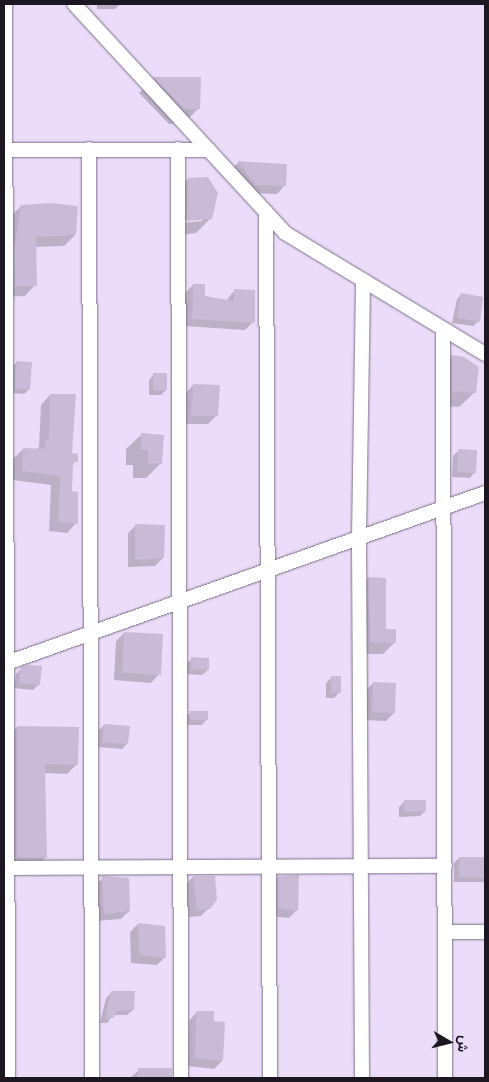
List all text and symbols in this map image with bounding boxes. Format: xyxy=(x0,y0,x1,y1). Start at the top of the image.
north arrow xyxy=(424,1017,474,1067)
text: ش xyxy=(455,1035,474,1054)

